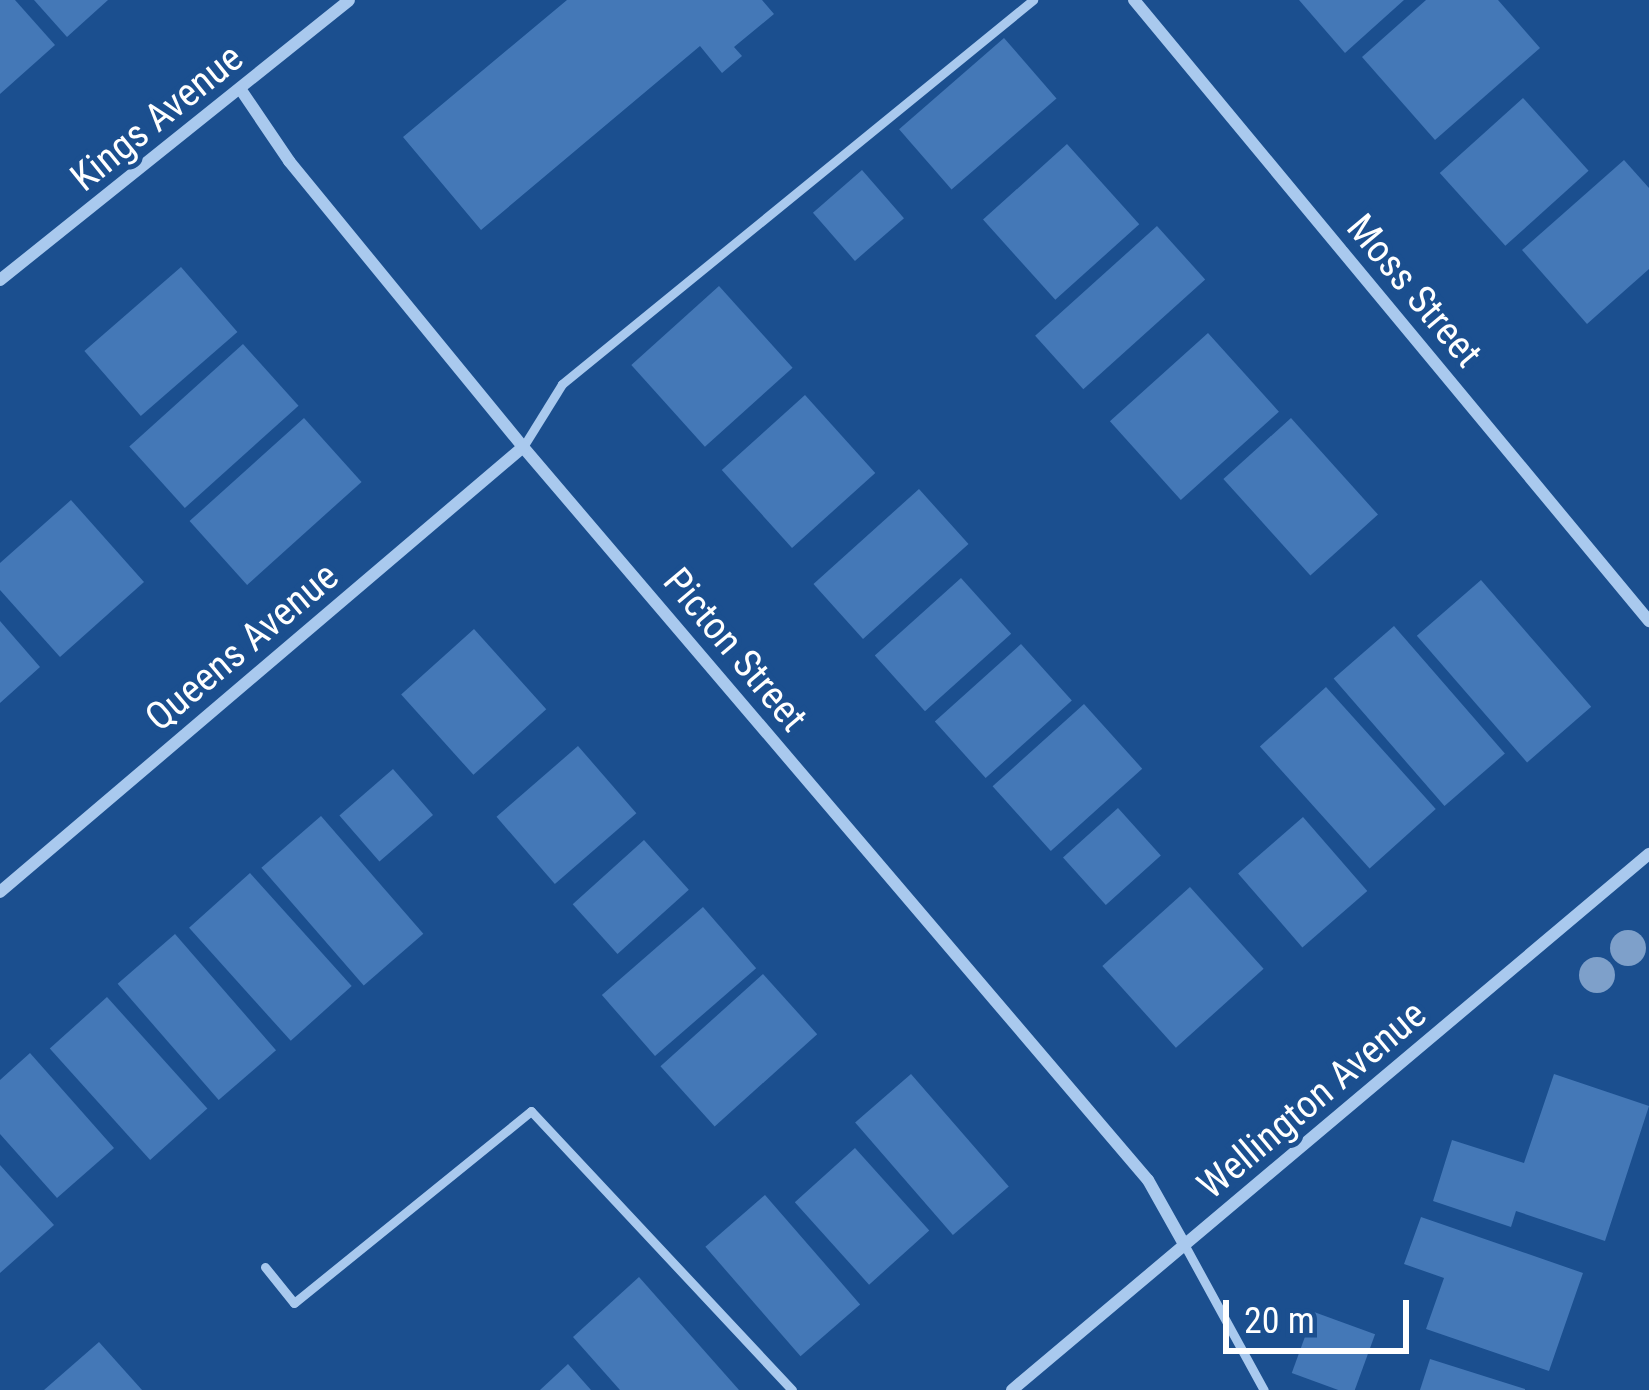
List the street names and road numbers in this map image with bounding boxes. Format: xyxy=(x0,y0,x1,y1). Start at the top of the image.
street label: Kings Avenue xyxy=(62,35,252,201)
street label: Moss Street xyxy=(1337,205,1491,377)
street label: Queens Avenue xyxy=(136,553,348,741)
street label: Picton Street xyxy=(653,559,817,741)
street label: Wellington Avenue xyxy=(1188,991,1436,1209)

